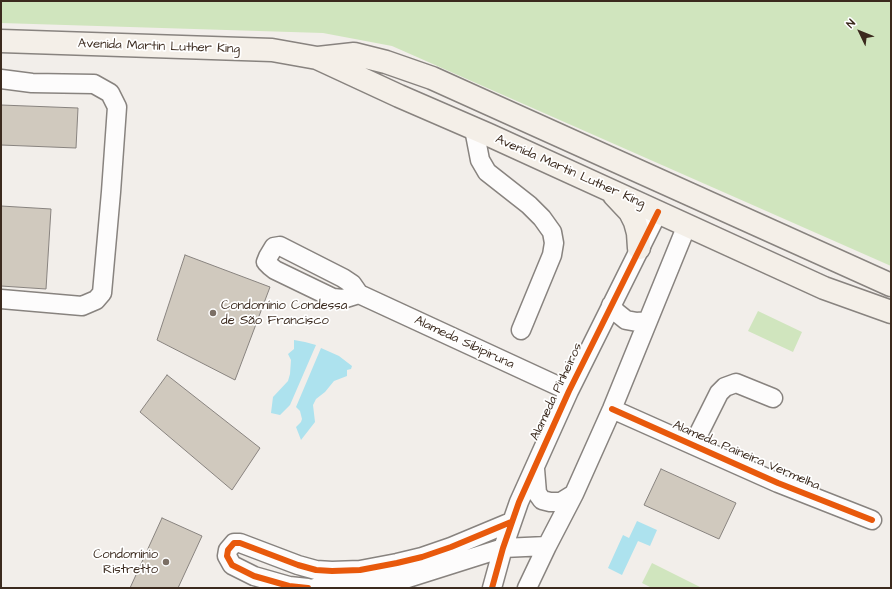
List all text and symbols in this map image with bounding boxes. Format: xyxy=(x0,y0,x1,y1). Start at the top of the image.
north arrow xyxy=(840,12,880,52)
text: N xyxy=(843,16,859,31)
street label: Avenida Martin Luther King xyxy=(78,36,240,58)
street label: Avenida Martin Luther King xyxy=(493,132,647,212)
place label: Condomínio Condessa de São Francisco xyxy=(221,298,347,329)
marker: Condomínio Condessa de São Francisco xyxy=(208,308,218,318)
street label: Alameda Sibipiruna xyxy=(412,313,516,373)
street label: Alameda Pinheiros xyxy=(528,341,586,443)
street label: Alameda Paineira Vermelha xyxy=(670,418,822,494)
place label: Condomínio Ristretto xyxy=(93,547,158,578)
marker: Condomínio Ristretto xyxy=(161,557,171,567)

